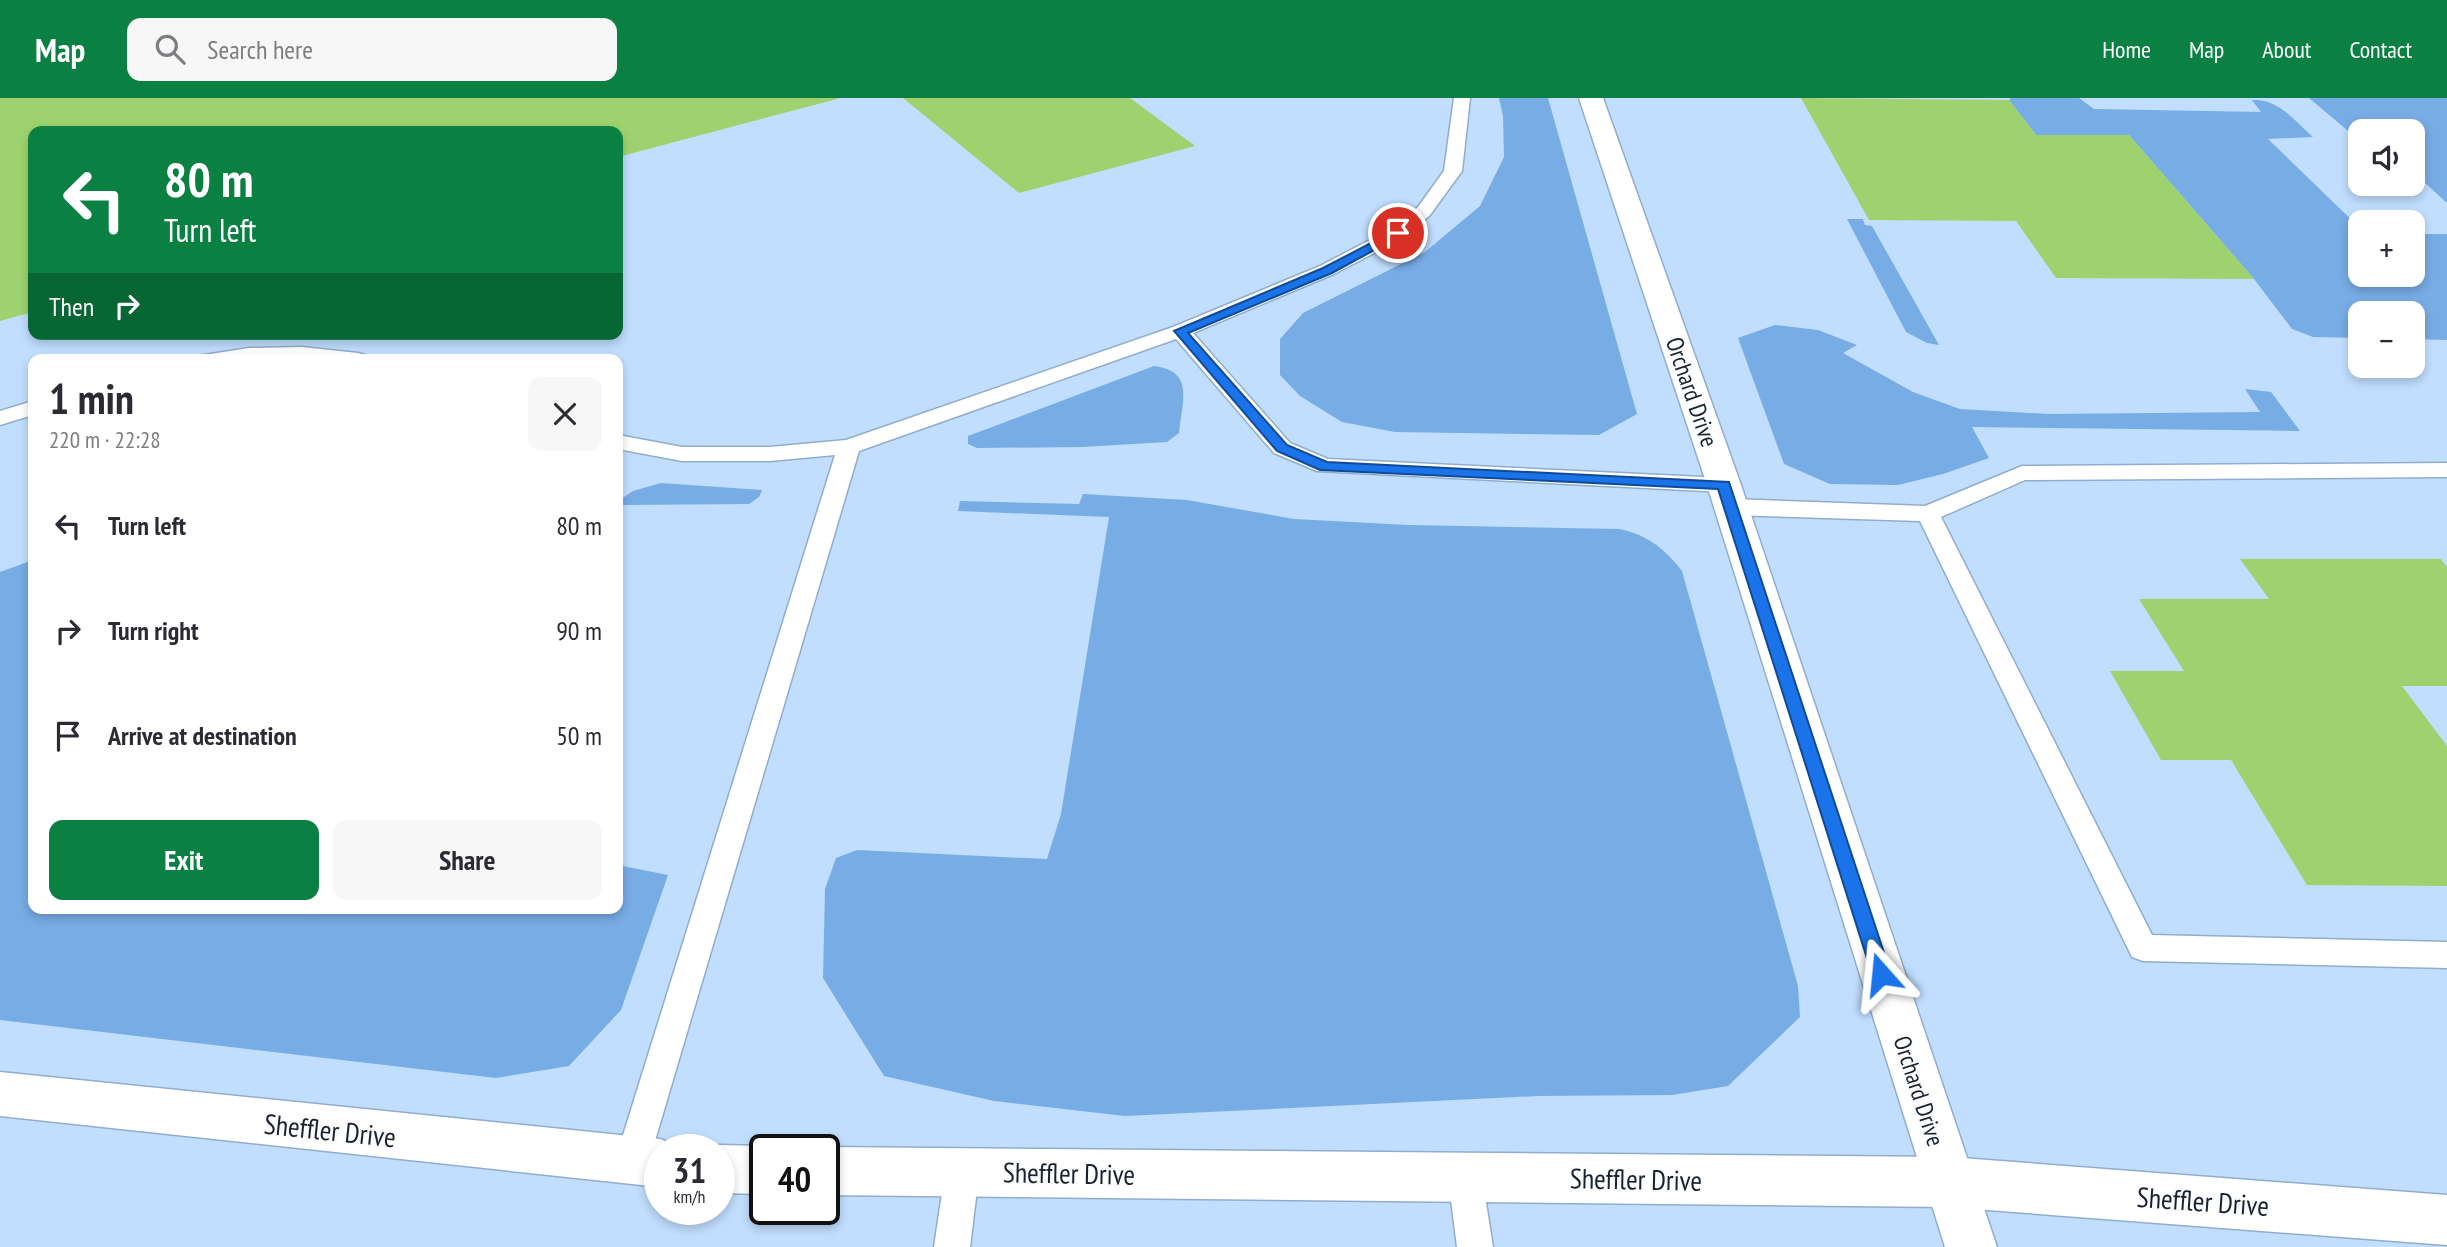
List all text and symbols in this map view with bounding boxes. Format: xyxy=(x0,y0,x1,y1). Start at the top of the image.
search box xyxy=(127,18,617,81)
text: Map xyxy=(35,28,85,71)
icon: search xyxy=(151,30,189,68)
text: Search here xyxy=(207,33,313,66)
text: Home xyxy=(2102,34,2151,65)
text: Map xyxy=(2189,34,2224,65)
text: About xyxy=(2262,34,2311,65)
text: Contact xyxy=(2349,34,2412,65)
map controls xyxy=(2348,119,2425,378)
button: sound xyxy=(2348,119,2425,196)
text: 80 m xyxy=(164,147,253,211)
icon: left xyxy=(49,154,140,245)
pin xyxy=(1368,203,1428,263)
text: Turn left xyxy=(164,209,256,251)
button: + xyxy=(2348,210,2425,287)
icon: arrive xyxy=(1379,214,1417,252)
icon: right xyxy=(108,287,146,325)
text: Then xyxy=(49,290,94,323)
button: − xyxy=(2348,301,2425,378)
street label: Orchard Drive xyxy=(1659,333,1725,451)
text: 1 min xyxy=(49,371,134,426)
button: close xyxy=(528,377,602,451)
text: 220 m · 22:28 xyxy=(49,425,161,454)
icon: left xyxy=(49,507,87,545)
text: Turn left xyxy=(108,509,186,542)
text: 80 m xyxy=(556,509,602,542)
icon: right xyxy=(49,612,87,650)
text: Turn right xyxy=(108,614,199,647)
text: 90 m xyxy=(556,614,602,647)
icon: arrive xyxy=(49,717,87,755)
text: Arrive at destination xyxy=(108,719,297,752)
text: 50 m xyxy=(556,719,602,752)
button: Exit xyxy=(49,820,319,900)
button: Share xyxy=(333,820,602,900)
position arrow xyxy=(1844,937,1918,1011)
street label: Orchard Drive xyxy=(1887,1032,1951,1150)
street label: Sheffler Drive xyxy=(262,1105,398,1155)
speed limit sign: 40 xyxy=(749,1134,840,1225)
text: 31 xyxy=(673,1147,706,1193)
street label: Sheffler Drive xyxy=(1003,1153,1135,1193)
street label: Sheffler Drive xyxy=(1570,1159,1702,1199)
street label: Sheffler Drive xyxy=(2136,1178,2270,1224)
text: km/h xyxy=(674,1185,705,1208)

